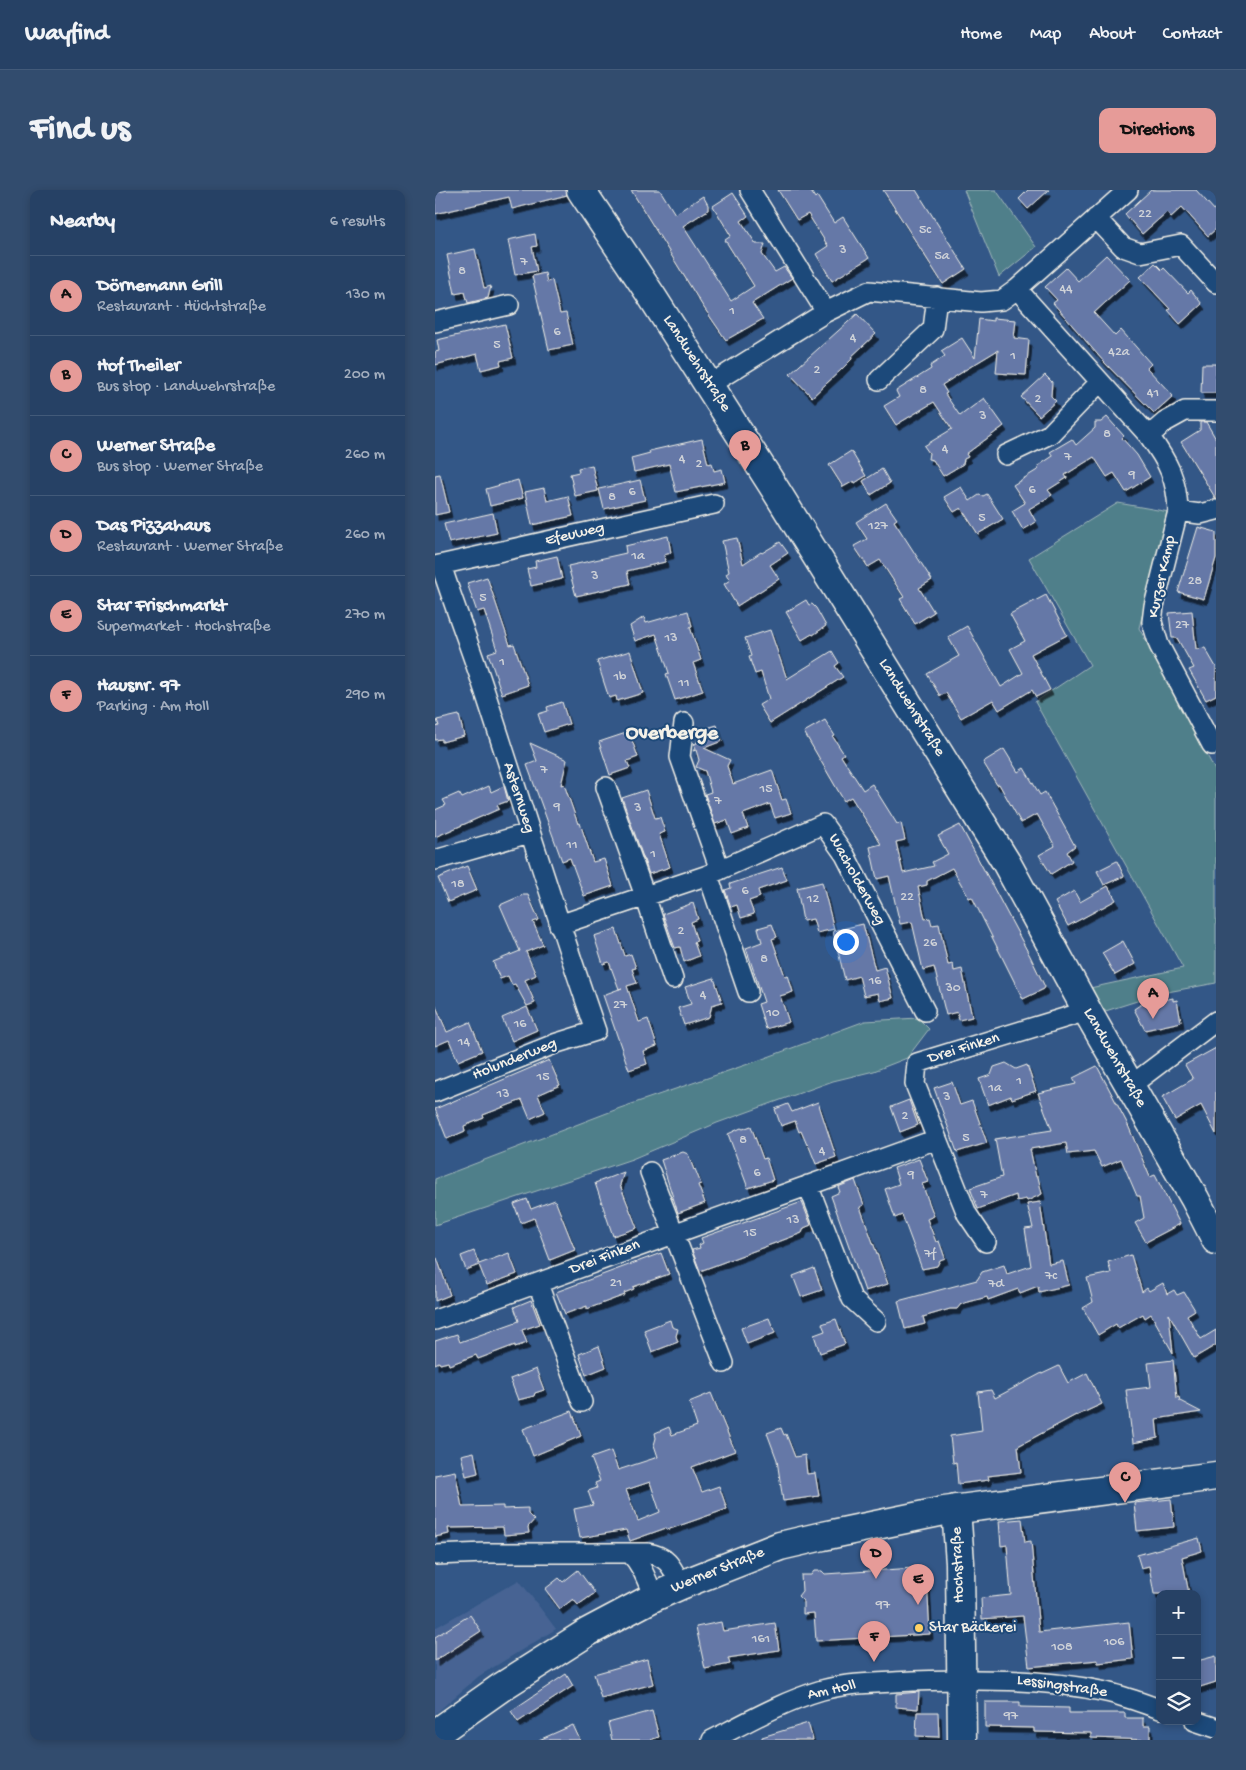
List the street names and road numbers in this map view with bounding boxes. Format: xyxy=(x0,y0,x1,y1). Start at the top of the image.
street label: Landwehrstraße xyxy=(658,312,735,417)
street label: Efeuweg xyxy=(543,519,607,551)
street label: Kurzer Kamp xyxy=(1145,534,1181,620)
street label: Landwehrstraße xyxy=(873,656,949,761)
street label: Asternweg xyxy=(498,760,538,836)
street label: Wacholderweg xyxy=(823,831,889,929)
street label: Landwehrstraße xyxy=(1078,1005,1150,1112)
street label: Drei Finken xyxy=(925,1029,1002,1069)
street label: Holunderweg xyxy=(470,1034,560,1086)
street label: Drei Finken xyxy=(566,1236,643,1280)
street label: Hochstraße xyxy=(948,1526,970,1604)
street label: Werner Straße xyxy=(668,1543,768,1598)
street label: Lessingstraße xyxy=(1016,1671,1109,1703)
street label: Am Holl xyxy=(806,1677,858,1705)

